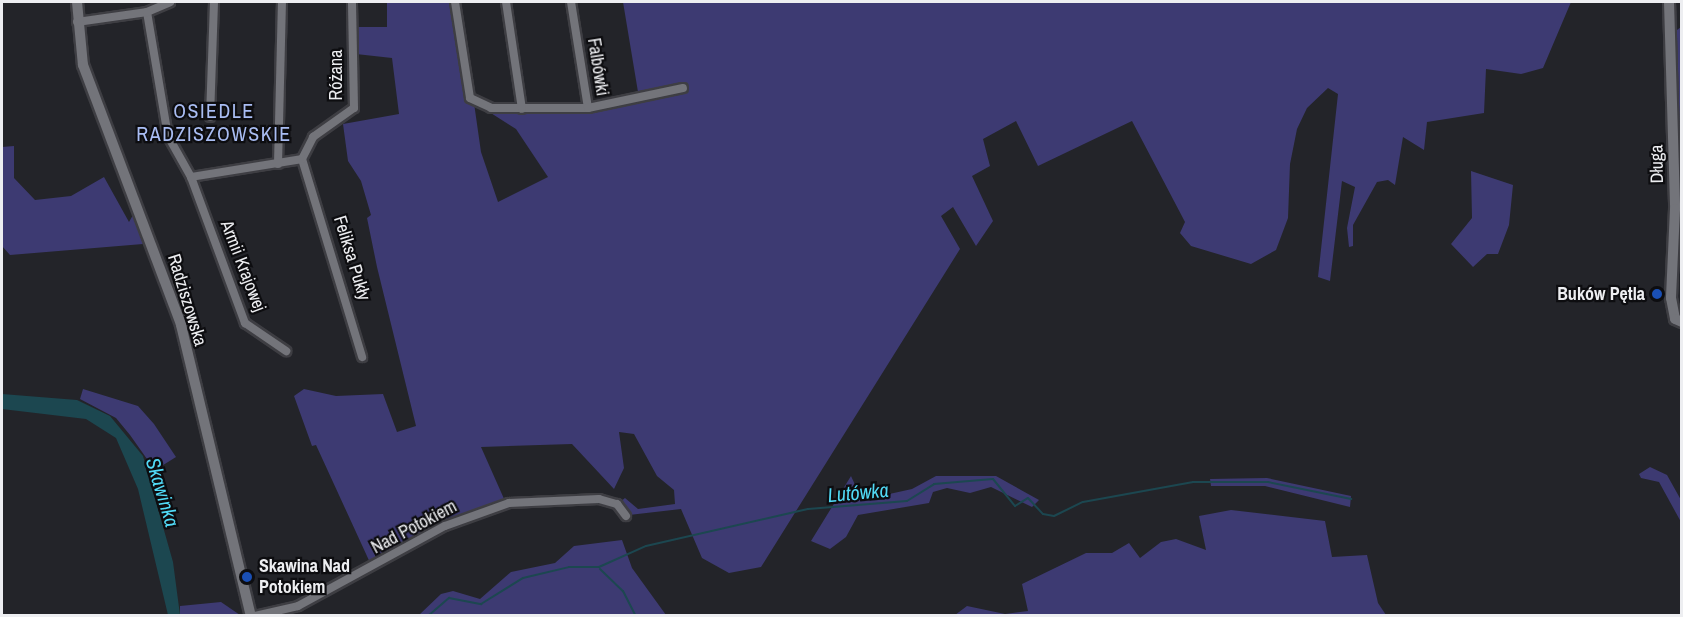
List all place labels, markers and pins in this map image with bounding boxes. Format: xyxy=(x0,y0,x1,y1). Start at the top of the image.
place label: Buków Pętla xyxy=(1557,283,1645,305)
marker: Buków Pętla xyxy=(1650,287,1664,301)
place label: Skawina Nad Potokiem xyxy=(259,556,350,598)
marker: Skawina Nad Potokiem xyxy=(240,570,254,584)

